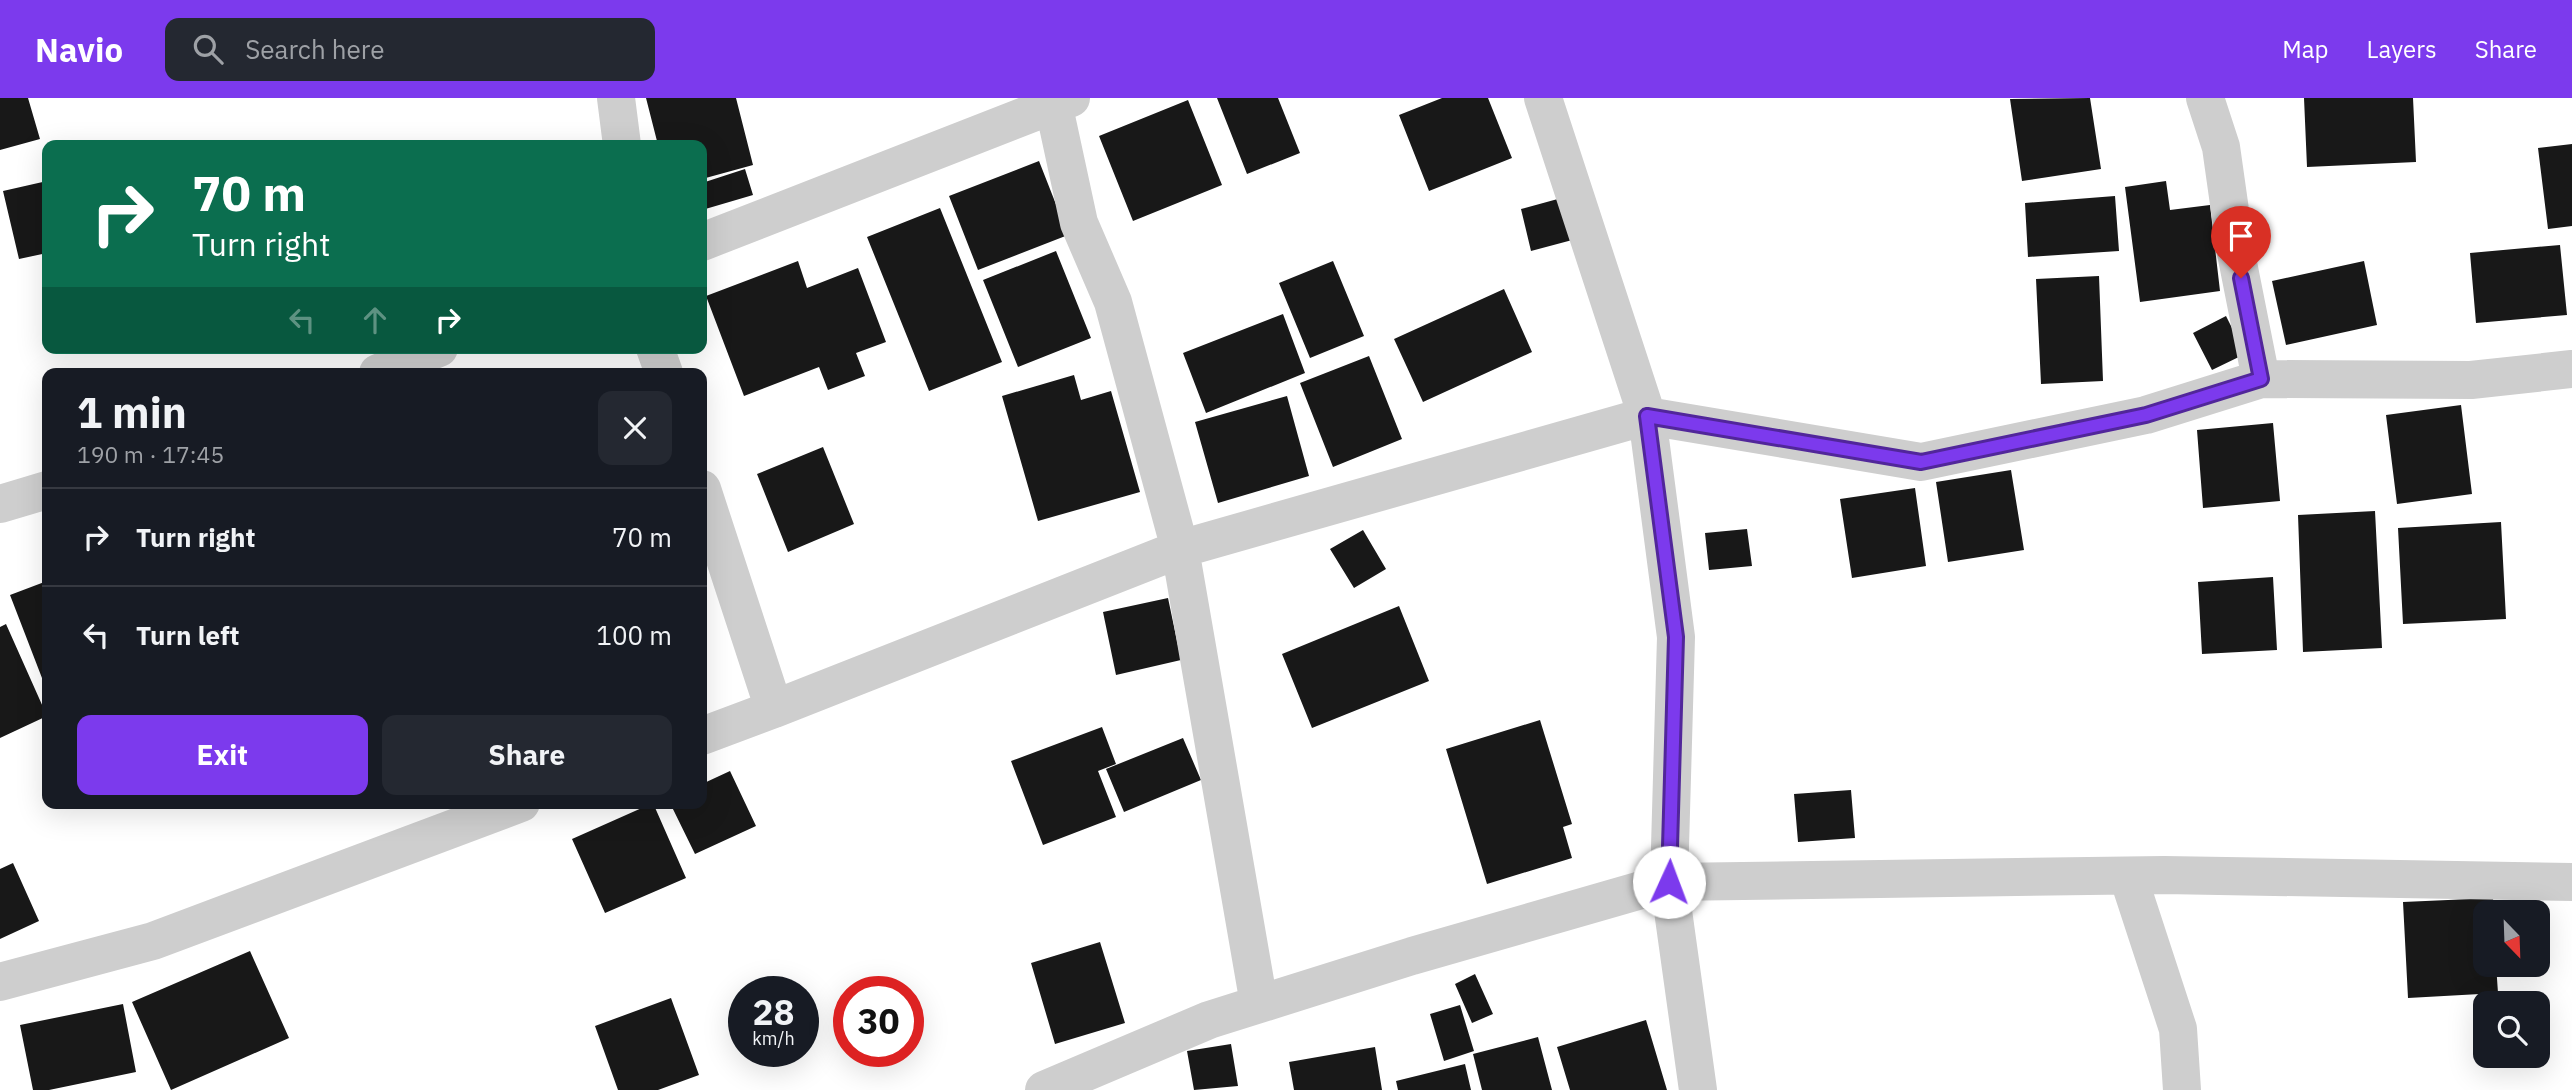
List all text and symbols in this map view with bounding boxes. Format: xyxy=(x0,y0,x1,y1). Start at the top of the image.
search box xyxy=(165,18,655,81)
text: Navio xyxy=(35,28,123,71)
icon: search xyxy=(189,30,227,68)
text: Search here xyxy=(245,32,385,66)
text: Map xyxy=(2282,33,2329,65)
text: Layers xyxy=(2367,33,2437,65)
text: Share xyxy=(2475,33,2537,65)
text: 70 m xyxy=(192,161,306,224)
icon: right xyxy=(77,168,168,259)
pin xyxy=(2211,206,2271,278)
icon: arrive xyxy=(2222,217,2260,255)
text: Turn right xyxy=(192,223,330,265)
icon: left xyxy=(283,301,321,339)
icon: ahead xyxy=(356,301,394,339)
icon: right xyxy=(429,301,467,339)
text: 1 min xyxy=(77,385,187,440)
button: close xyxy=(598,391,672,465)
text: 190 m · 17:45 xyxy=(77,439,224,469)
icon: right xyxy=(77,518,115,556)
text: Turn right xyxy=(136,520,255,554)
text: 70 m xyxy=(612,520,672,554)
icon: left xyxy=(77,616,115,654)
text: Turn left xyxy=(136,618,239,652)
text: 100 m xyxy=(596,618,672,652)
button: Exit xyxy=(77,715,368,795)
button: Share xyxy=(382,715,672,795)
position arrow xyxy=(1632,845,1706,919)
north arrow xyxy=(2473,900,2550,976)
map controls xyxy=(2473,900,2550,1068)
speed limit sign: 30 xyxy=(833,976,924,1067)
text: 28 xyxy=(752,989,795,1035)
button: search xyxy=(2473,991,2550,1068)
text: km/h xyxy=(752,1027,795,1050)

